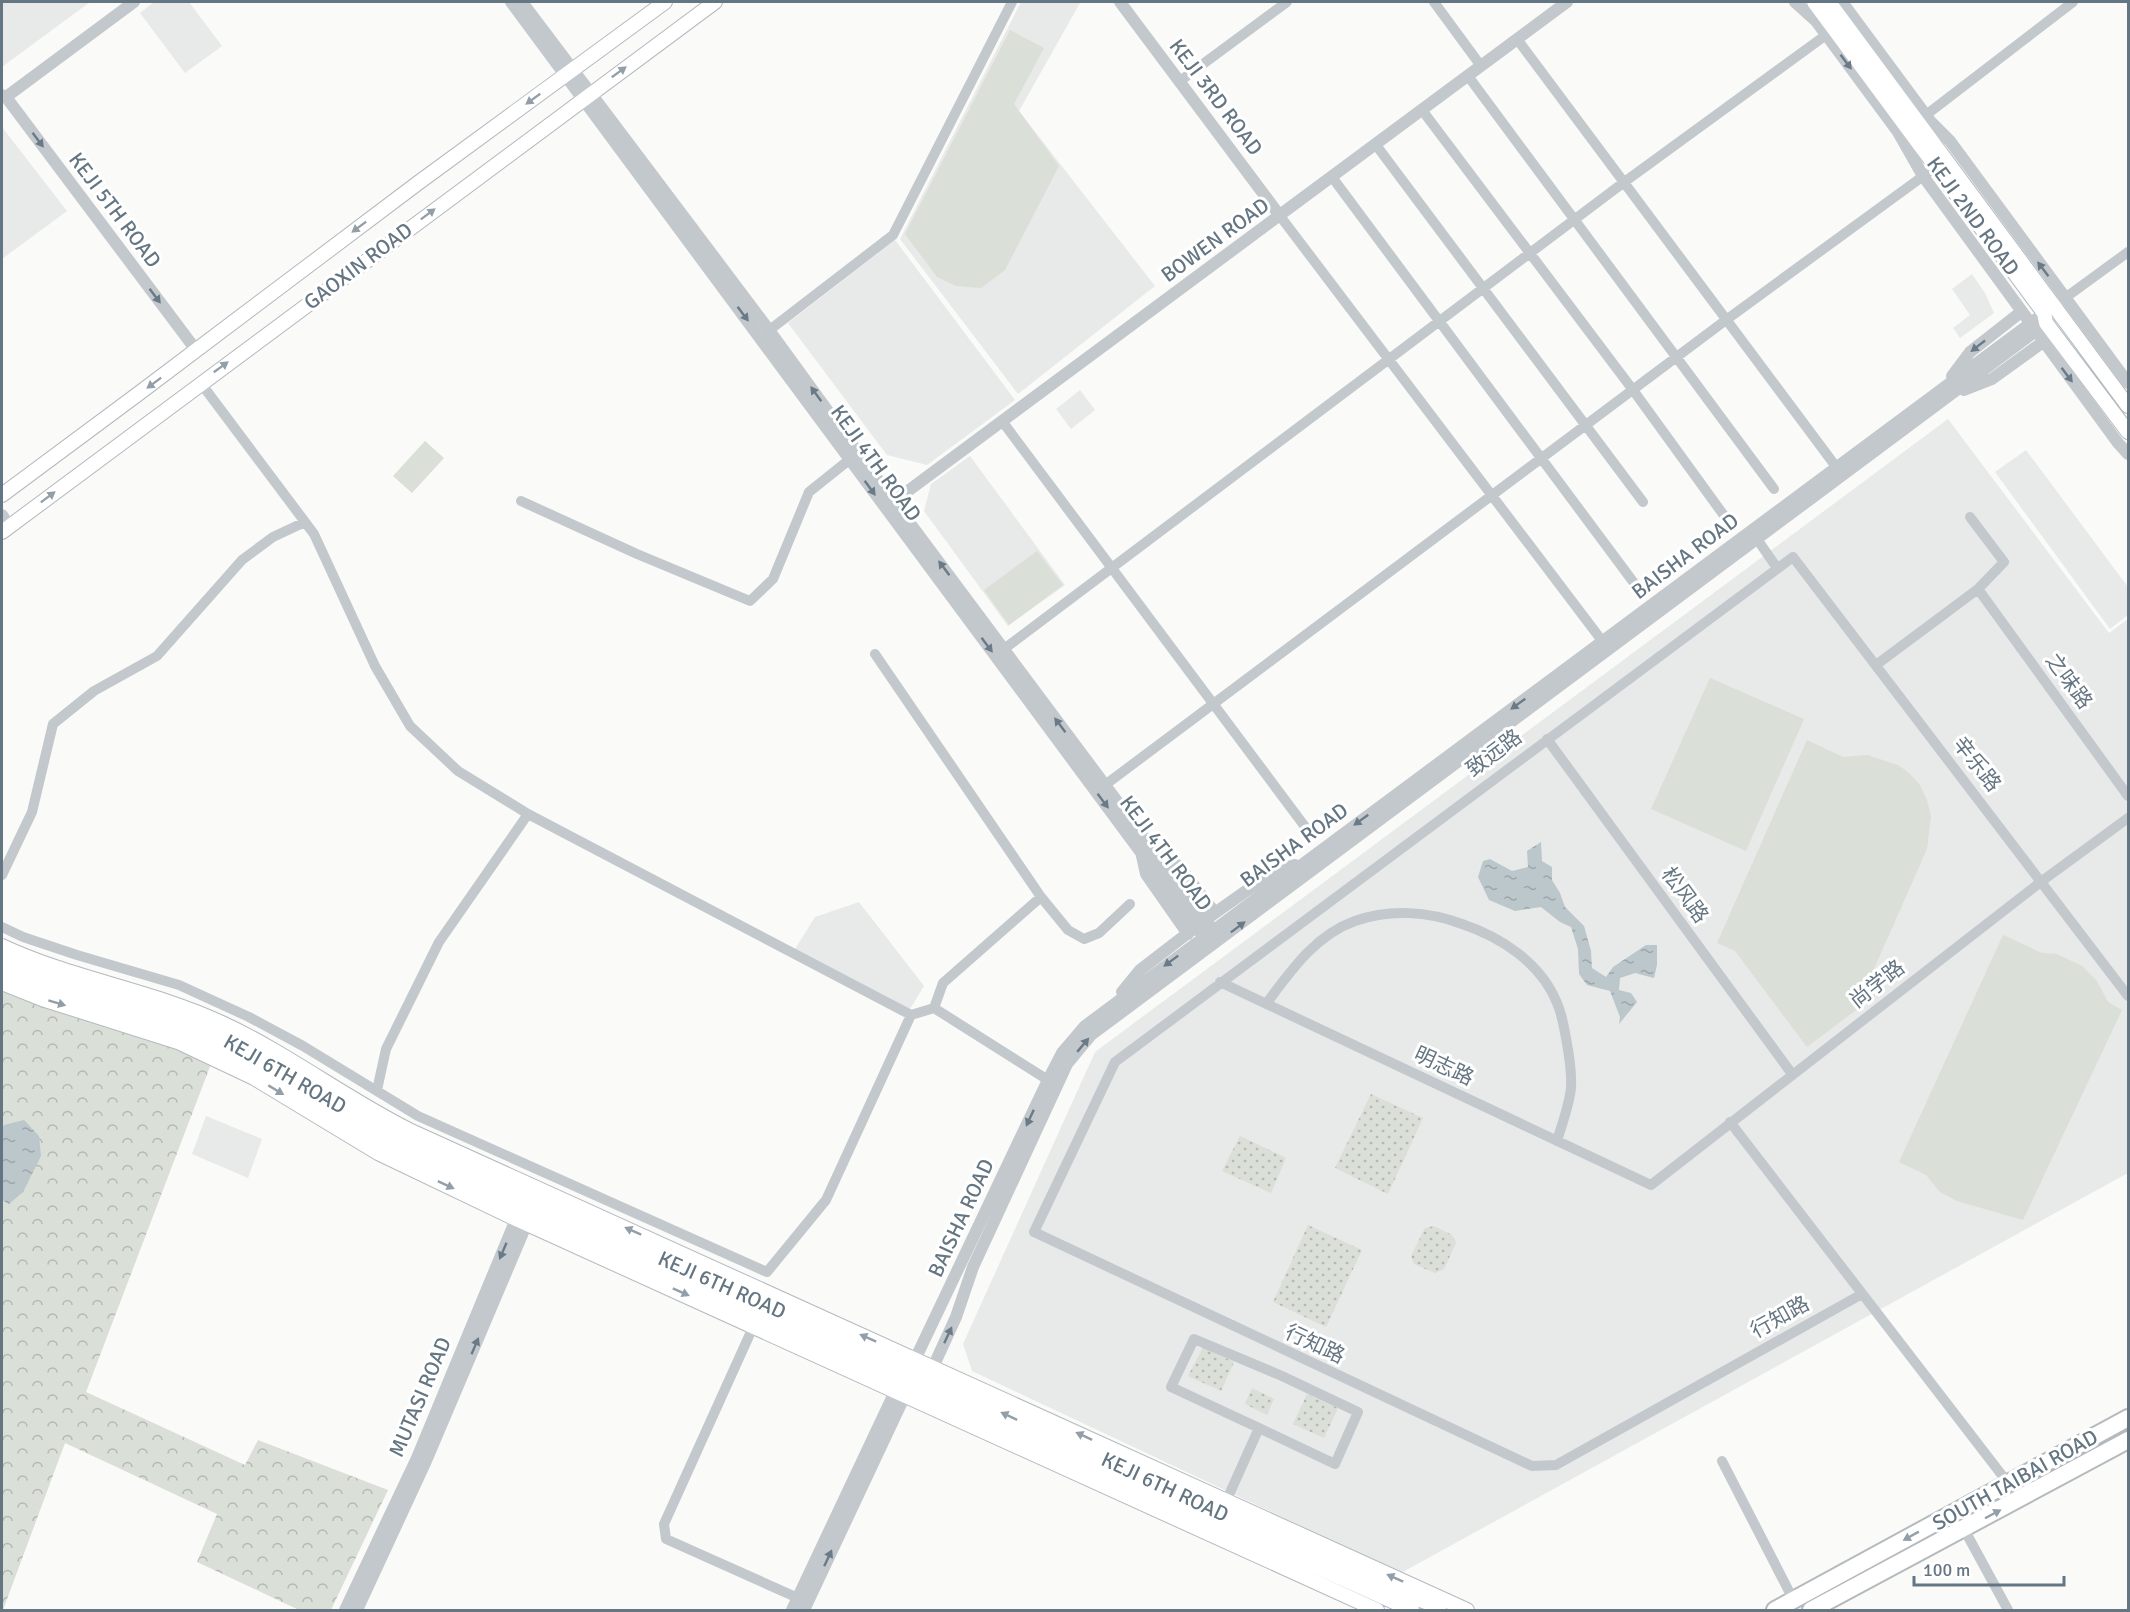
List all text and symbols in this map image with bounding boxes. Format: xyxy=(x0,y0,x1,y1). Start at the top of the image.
street label: KEJI 3RD ROAD xyxy=(1164,34,1268,160)
one-way arrow xyxy=(1840,53,1852,69)
one-way arrow xyxy=(610,66,626,78)
one-way arrow xyxy=(526,93,542,105)
one-way arrow xyxy=(32,131,44,147)
street label: KEJI 5TH ROAD xyxy=(63,147,167,273)
street label: KEJI 2ND ROAD xyxy=(1921,151,2025,281)
street label: BOWEN ROAD xyxy=(1156,192,1274,288)
one-way arrow xyxy=(421,208,436,220)
street label: GAOXIN ROAD xyxy=(299,217,417,315)
one-way arrow xyxy=(352,221,368,233)
one-way arrow xyxy=(2038,261,2050,276)
one-way arrow xyxy=(149,287,161,303)
one-way arrow xyxy=(737,305,749,321)
one-way arrow xyxy=(1970,339,1986,352)
one-way arrow xyxy=(213,361,229,373)
one-way arrow xyxy=(2061,368,2073,383)
one-way arrow xyxy=(146,376,161,388)
one-way arrow xyxy=(810,387,822,402)
street label: KEJI 4TH ROAD xyxy=(825,400,927,526)
one-way arrow xyxy=(864,480,876,496)
one-way arrow xyxy=(41,491,56,503)
street label: BAISHA ROAD xyxy=(1626,507,1744,605)
one-way arrow xyxy=(938,561,950,576)
one-way arrow xyxy=(980,637,992,652)
street label: 之味路 xyxy=(2040,648,2098,714)
one-way arrow xyxy=(1511,698,1527,710)
one-way arrow xyxy=(1054,717,1066,733)
street label: 致远路 xyxy=(1461,724,1527,782)
street label: 辛乐路 xyxy=(1947,731,2007,797)
street label: KEJI 4TH ROAD xyxy=(1114,790,1218,916)
one-way arrow xyxy=(1097,793,1109,809)
street label: BAISHA ROAD xyxy=(1235,797,1353,893)
one-way arrow xyxy=(1354,814,1370,826)
street label: 松风路 xyxy=(1656,862,1714,928)
one-way arrow xyxy=(1230,921,1246,933)
street label: 尚学路 xyxy=(1844,954,1910,1014)
one-way arrow xyxy=(1163,955,1179,967)
one-way arrow xyxy=(48,999,66,1008)
street label: KEJI 6TH ROAD xyxy=(219,1028,351,1120)
one-way arrow xyxy=(1076,1038,1089,1053)
street label: 明志路 xyxy=(1410,1041,1478,1091)
one-way arrow xyxy=(268,1085,284,1096)
one-way arrow xyxy=(1025,1110,1034,1127)
street label: BAISHA ROAD xyxy=(922,1155,1000,1281)
one-way arrow xyxy=(437,1181,454,1190)
one-way arrow xyxy=(623,1226,641,1236)
one-way arrow xyxy=(498,1242,508,1260)
street label: KEJI 6TH ROAD xyxy=(654,1245,790,1325)
one-way arrow xyxy=(672,1288,689,1297)
street label: 行知路 xyxy=(1746,1290,1814,1344)
street label: 行知路 xyxy=(1281,1319,1349,1369)
one-way arrow xyxy=(943,1326,952,1343)
street label: MUTASI ROAD xyxy=(383,1333,457,1461)
one-way arrow xyxy=(859,1333,876,1342)
one-way arrow xyxy=(471,1337,480,1355)
one-way arrow xyxy=(1000,1411,1018,1421)
street label: SOUTH TAIBAI ROAD xyxy=(1928,1424,2102,1536)
one-way arrow xyxy=(1075,1431,1092,1440)
street label: KEJI 6TH ROAD xyxy=(1097,1446,1233,1528)
one-way arrow xyxy=(1985,1509,2002,1519)
one-way arrow xyxy=(1902,1531,1919,1541)
one-way arrow xyxy=(824,1549,833,1566)
scale bar xyxy=(1914,1549,2064,1587)
text: 100 m xyxy=(1923,1559,1970,1581)
one-way arrow xyxy=(1386,1573,1403,1582)

